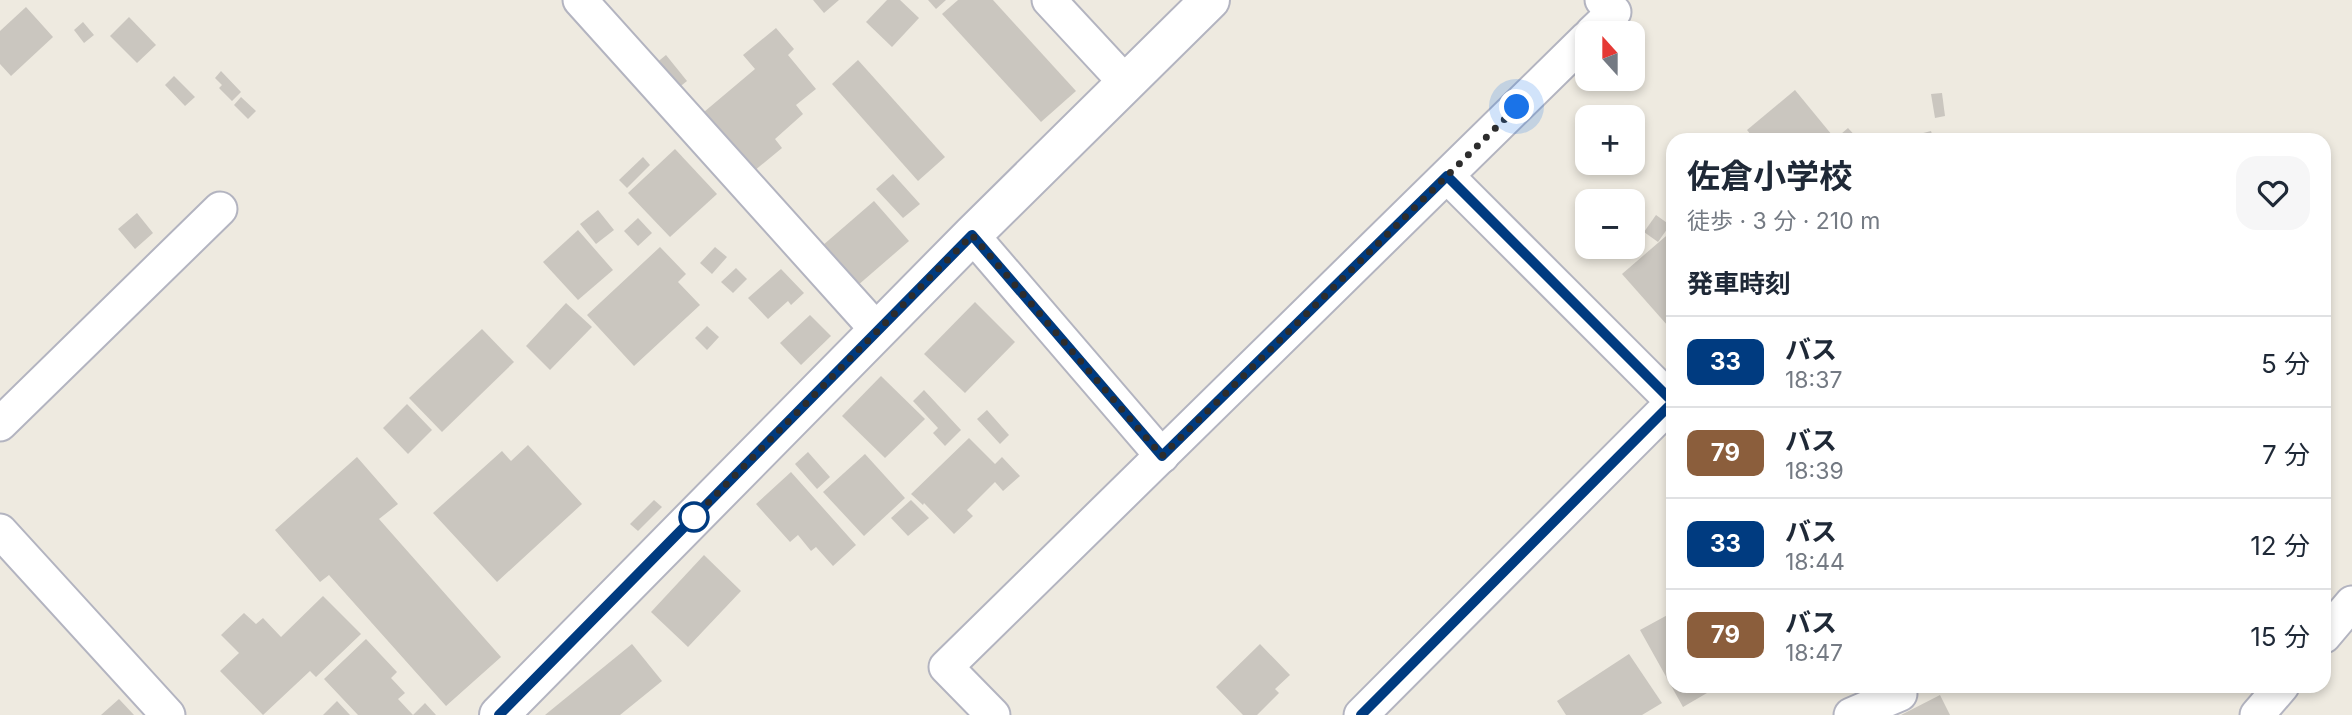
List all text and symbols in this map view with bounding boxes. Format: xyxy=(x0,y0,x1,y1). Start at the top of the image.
north arrow xyxy=(1575,21,1645,91)
map controls xyxy=(1575,21,1645,259)
your location xyxy=(1499,89,1534,124)
button: + xyxy=(1575,105,1645,175)
text: 佐倉小学校 xyxy=(1687,156,1852,196)
button: heart xyxy=(2236,156,2310,230)
button: − xyxy=(1575,189,1645,259)
text: 徒歩 · 3 分 · 210 m xyxy=(1687,207,1880,235)
text: 発車時刻 xyxy=(1687,268,1791,299)
text: バス xyxy=(1785,334,1837,365)
text: 33 xyxy=(1710,347,1741,376)
text: 5 分 xyxy=(2261,348,2310,379)
text: 18:37 xyxy=(1785,366,1842,394)
text: バス xyxy=(1785,425,1837,456)
text: 79 xyxy=(1711,438,1740,467)
text: 7 分 xyxy=(2262,439,2310,470)
text: 18:39 xyxy=(1785,457,1844,485)
unlabelled marker xyxy=(679,502,709,532)
text: バス xyxy=(1785,516,1837,547)
text: 33 xyxy=(1710,529,1741,558)
text: 12 分 xyxy=(2250,530,2310,561)
text: 18:44 xyxy=(1785,548,1845,576)
text: バス xyxy=(1785,607,1837,638)
text: 79 xyxy=(1711,620,1740,649)
text: 15 分 xyxy=(2250,621,2310,652)
text: 18:47 xyxy=(1785,639,1843,667)

